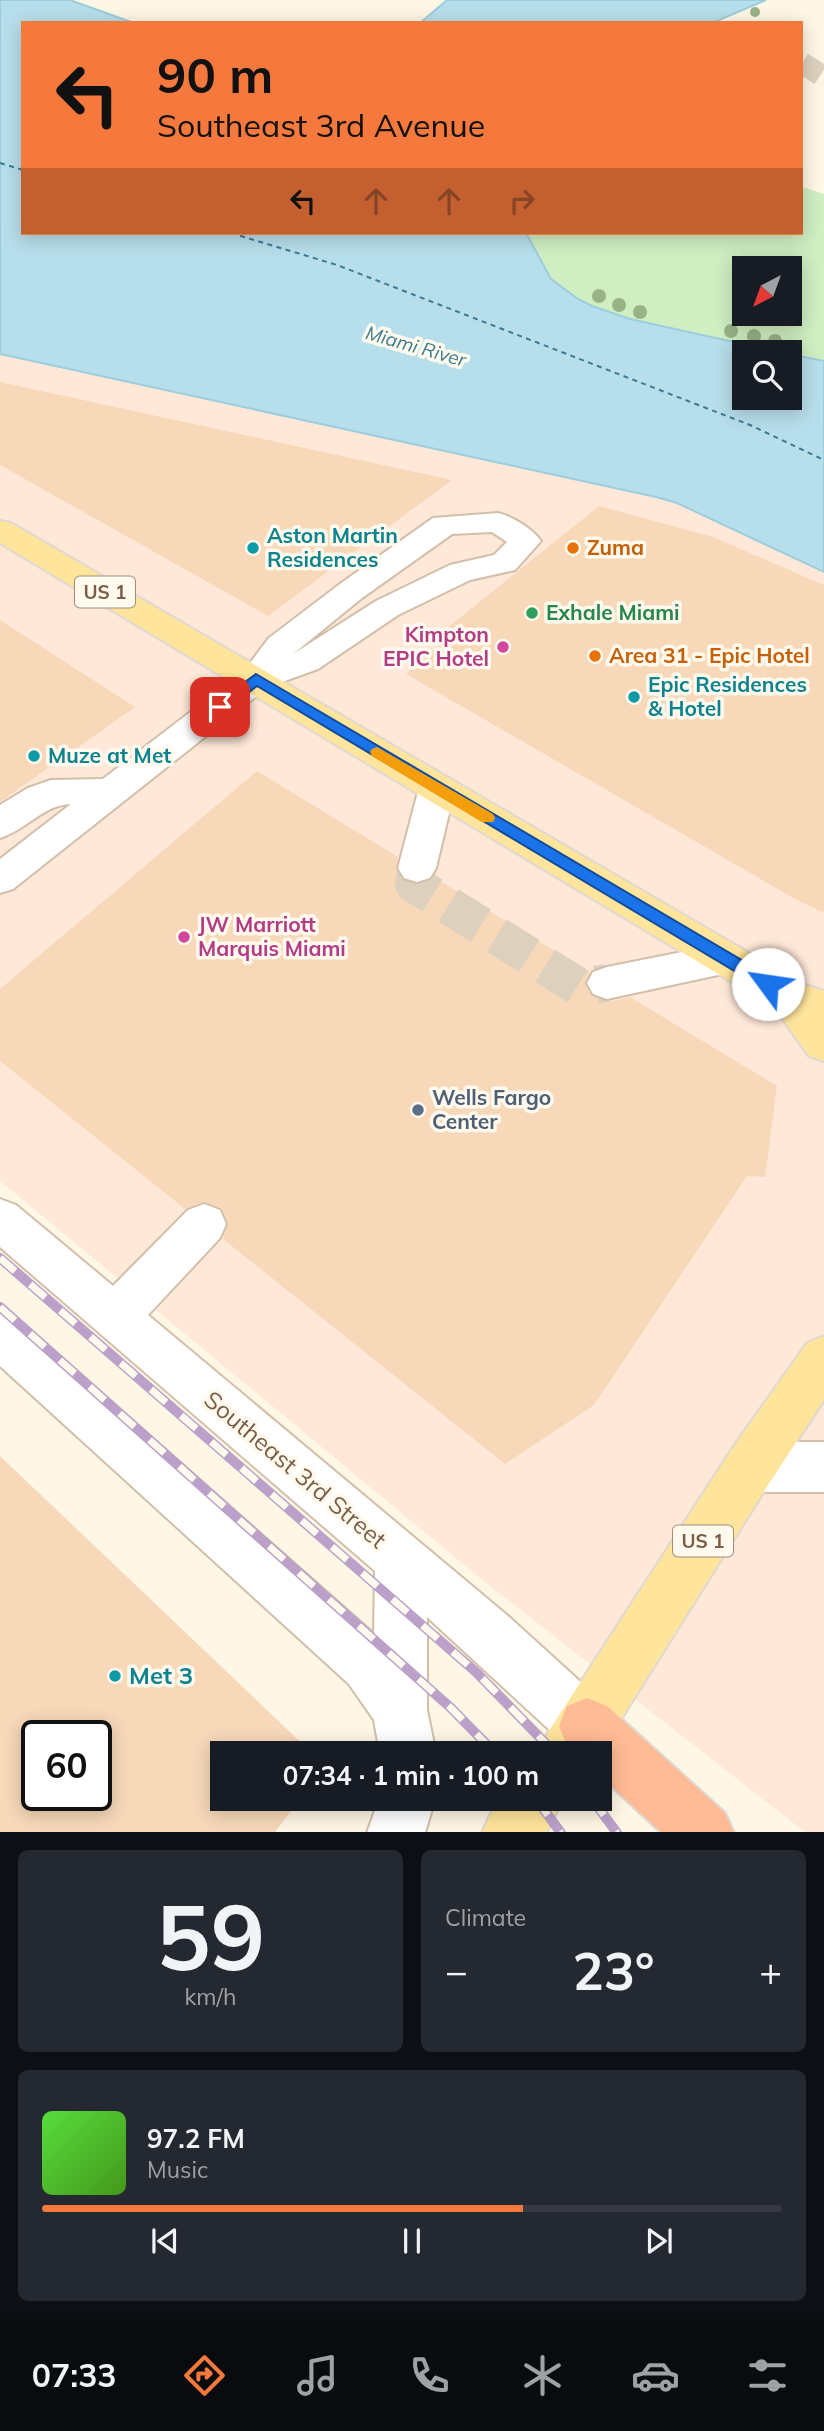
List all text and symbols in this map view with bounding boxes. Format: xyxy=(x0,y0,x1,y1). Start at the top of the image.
text: 90 m xyxy=(157,44,273,105)
icon: left xyxy=(42,49,133,140)
text: Southeast 3rd Avenue xyxy=(157,105,485,145)
icon: left xyxy=(284,182,322,220)
icon: ahead xyxy=(357,182,395,220)
icon: ahead xyxy=(430,182,468,220)
icon: right xyxy=(503,182,541,220)
north arrow xyxy=(732,256,802,326)
map controls xyxy=(732,256,802,410)
water label: Miami River xyxy=(363,320,470,372)
button: search xyxy=(732,340,802,410)
place label: Aston Martin Residences xyxy=(267,522,398,572)
place label: Zuma xyxy=(587,534,644,560)
marker: Aston Martin Residences xyxy=(245,540,261,556)
marker: Zuma xyxy=(565,540,581,556)
road number: US 1 xyxy=(75,576,135,608)
place label: Exhale Miami xyxy=(546,599,680,625)
marker: Exhale Miami xyxy=(524,605,540,621)
place label: Kimpton EPIC Hotel xyxy=(383,621,489,671)
marker: Kimpton EPIC Hotel xyxy=(495,639,511,655)
place label: Area 31 - Epic Hotel xyxy=(609,642,810,668)
marker: Area 31 - Epic Hotel xyxy=(587,648,603,664)
place label: Epic Residences & Hotel xyxy=(648,671,807,721)
pin xyxy=(190,677,250,737)
icon: arrive xyxy=(201,688,239,726)
marker: Epic Residences & Hotel xyxy=(626,689,642,705)
place label: Muze at Met xyxy=(48,742,171,768)
marker: Muze at Met xyxy=(26,748,42,764)
place label: JW Marriott Marquis Miami xyxy=(198,911,346,961)
marker: JW Marriott Marquis Miami xyxy=(176,929,192,945)
position arrow xyxy=(731,947,805,1021)
place label: Wells Fargo Center xyxy=(432,1084,551,1134)
marker: Wells Fargo Center xyxy=(410,1102,426,1118)
street label: Southeast 3rd Street xyxy=(198,1384,393,1554)
road number: US 1 xyxy=(673,1526,733,1556)
place label: Met 3 xyxy=(129,1660,193,1690)
marker: Met 3 xyxy=(107,1668,123,1684)
speed limit sign: 60 xyxy=(21,1720,112,1811)
text: 07:34 · 1 min · 100 m xyxy=(283,1759,539,1792)
text: 59 xyxy=(156,1879,265,1993)
text: Climate xyxy=(445,1903,526,1932)
text: 23° xyxy=(572,1938,655,2003)
text: − xyxy=(445,1947,468,1995)
text: + xyxy=(759,1947,782,1995)
text: km/h xyxy=(184,1982,237,2011)
text: 97.2 FM xyxy=(147,2122,245,2155)
text: Music xyxy=(147,2155,208,2184)
icon: previous xyxy=(146,2222,184,2260)
icon: pause xyxy=(393,2222,431,2260)
icon: next xyxy=(640,2222,678,2260)
icon: directions xyxy=(180,2351,229,2400)
icon: music xyxy=(293,2351,342,2400)
icon: phone xyxy=(405,2351,454,2400)
icon: climate xyxy=(518,2351,567,2400)
icon: car xyxy=(631,2351,680,2400)
icon: filters xyxy=(743,2351,792,2400)
text: 07:33 xyxy=(32,2355,117,2395)

